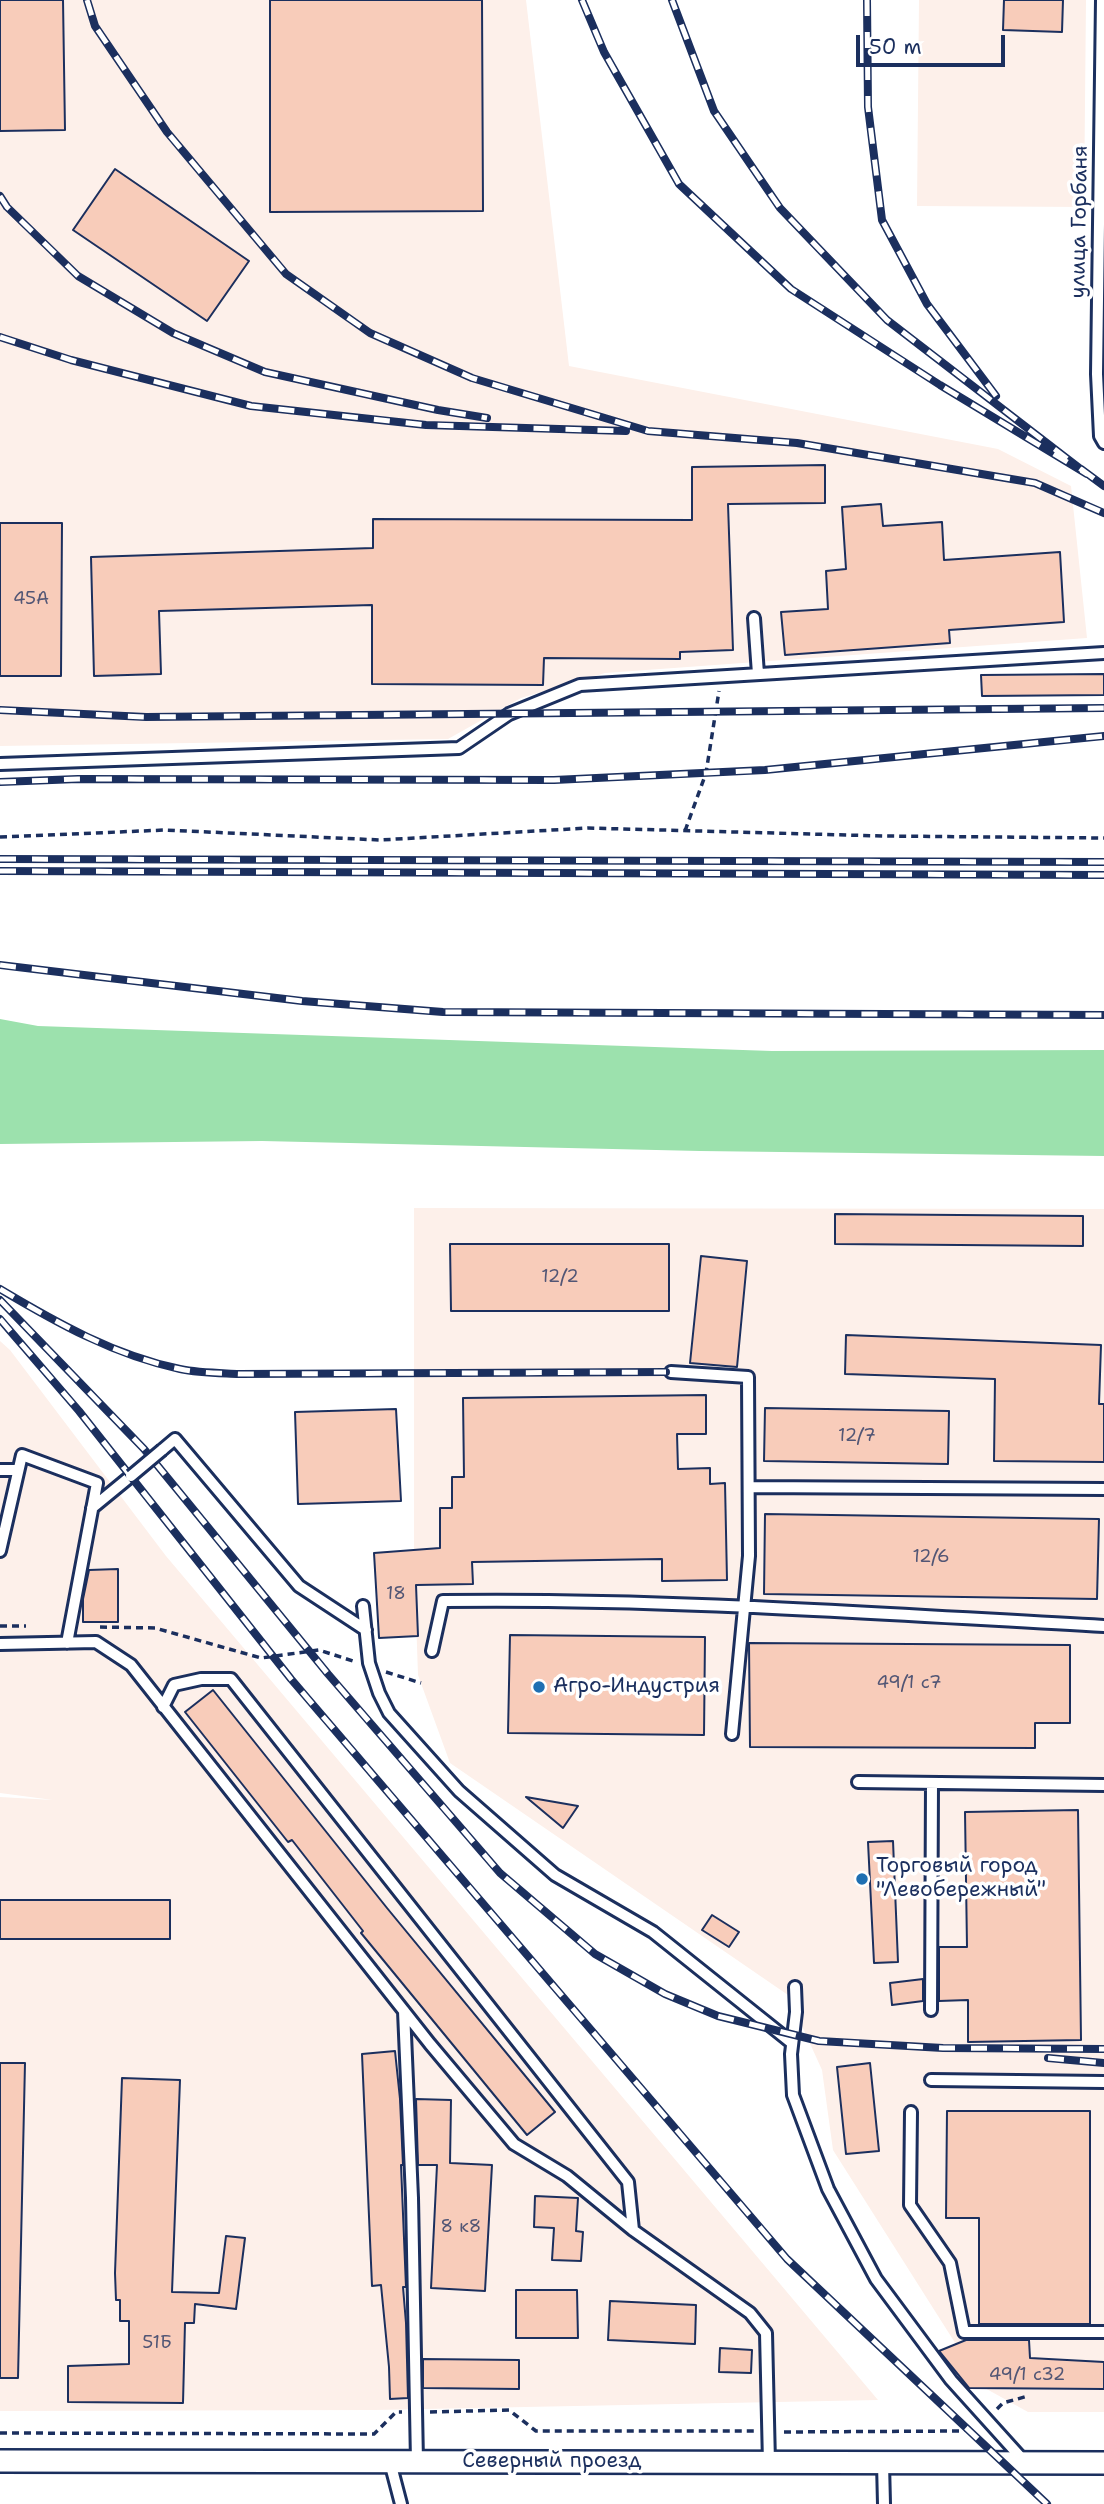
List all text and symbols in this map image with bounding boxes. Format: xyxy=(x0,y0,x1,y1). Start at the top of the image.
scale bar xyxy=(859,21,1008,65)
text: 50 m xyxy=(869,33,922,61)
street label: улица Горбаня xyxy=(1066,145,1094,299)
house number: 45А xyxy=(13,588,49,610)
house number: 12/2 xyxy=(541,1266,579,1288)
house number: 12/7 xyxy=(838,1425,876,1447)
house number: 12/6 xyxy=(912,1546,950,1568)
house number: 18 xyxy=(386,1583,406,1605)
house number: 49/1 с7 xyxy=(876,1672,942,1694)
place label: Агро-Индустрия xyxy=(553,1674,720,1700)
marker: Агро-Индустрия xyxy=(531,1679,547,1695)
place label: Торговый город "Левобережный" xyxy=(876,1854,1046,1904)
marker: Торговый город "Левобережный" xyxy=(854,1871,870,1887)
house number: 8 к8 xyxy=(441,2216,481,2238)
house number: 51Б xyxy=(142,2332,172,2354)
house number: 49/1 с32 xyxy=(989,2364,1065,2386)
street label: Северный проезд xyxy=(462,2449,642,2475)

